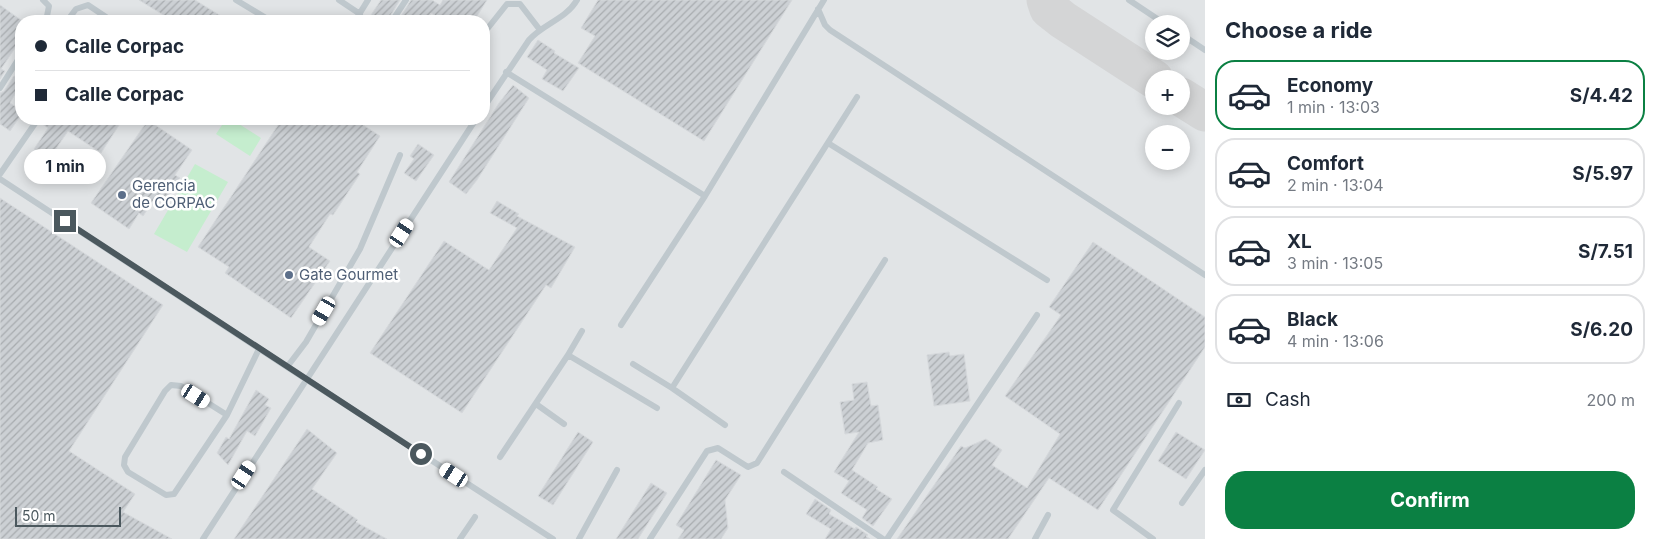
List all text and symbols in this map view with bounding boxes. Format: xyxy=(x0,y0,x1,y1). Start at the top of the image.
map controls xyxy=(1145,15,1190,170)
button: layers xyxy=(1145,15,1190,60)
text: Choose a ride xyxy=(1225,17,1373,43)
text: Calle Corpac xyxy=(65,35,184,58)
button: + xyxy=(1145,70,1190,115)
icon: car xyxy=(1227,73,1272,118)
text: Economy xyxy=(1287,74,1373,97)
text: Calle Corpac xyxy=(65,83,184,106)
text: S/4.42 xyxy=(1570,84,1633,107)
text: 1 min · 13:03 xyxy=(1287,97,1380,117)
button: − xyxy=(1145,125,1190,170)
callout: 1 min xyxy=(24,148,106,184)
icon: car xyxy=(1227,151,1272,196)
text: Comfort xyxy=(1287,152,1364,175)
text: 1 min xyxy=(45,156,85,176)
text: S/5.97 xyxy=(1572,162,1633,185)
text: 2 min · 13:04 xyxy=(1287,175,1384,195)
place label: Gerencia de CORPAC xyxy=(132,176,216,212)
marker: Gerencia de CORPAC xyxy=(116,189,128,201)
route end xyxy=(54,210,76,232)
car xyxy=(387,216,416,250)
icon: car xyxy=(1227,229,1272,274)
text: XL xyxy=(1287,230,1312,253)
text: S/7.51 xyxy=(1578,240,1633,263)
text: 3 min · 13:05 xyxy=(1287,253,1383,273)
place label: Gate Gourmet xyxy=(299,265,398,284)
marker: Gate Gourmet xyxy=(283,269,295,281)
car xyxy=(310,294,337,328)
icon: car xyxy=(1227,307,1272,352)
text: Black xyxy=(1287,308,1338,331)
text: S/6.20 xyxy=(1570,318,1633,341)
text: 4 min · 13:06 xyxy=(1287,331,1384,351)
car xyxy=(179,382,212,410)
icon: cash xyxy=(1225,386,1253,414)
text: Cash xyxy=(1265,388,1311,411)
text: 200 m xyxy=(1587,390,1635,410)
route start xyxy=(410,443,432,465)
car xyxy=(229,458,258,492)
car xyxy=(437,461,470,489)
button: Confirm xyxy=(1225,471,1635,529)
scale bar xyxy=(15,504,121,527)
text: 50 m xyxy=(22,507,56,524)

